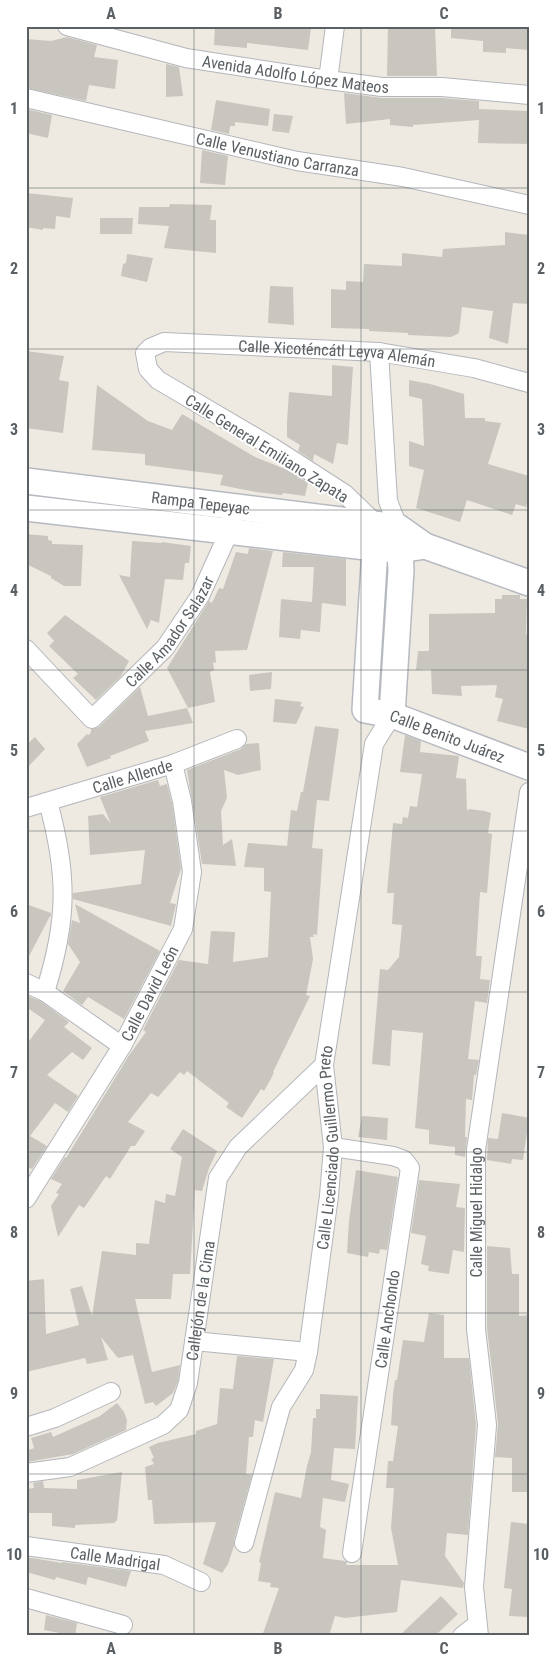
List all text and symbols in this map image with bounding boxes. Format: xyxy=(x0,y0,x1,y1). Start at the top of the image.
text: A xyxy=(106,4,116,23)
text: B xyxy=(274,4,283,23)
text: C xyxy=(439,4,449,23)
street label: Avenida Adolfo López Mateos xyxy=(201,52,389,97)
text: 1 xyxy=(10,99,18,118)
text: 1 xyxy=(537,99,545,118)
street label: Calle Venustiano Carranza xyxy=(194,129,360,180)
text: 2 xyxy=(10,259,18,278)
text: 2 xyxy=(537,259,545,278)
street label: Calle Xicoténcátl Leyva Alemán xyxy=(238,336,437,371)
street label: Calle General Emiliano Zapata xyxy=(182,390,352,507)
text: 3 xyxy=(10,420,18,439)
text: 3 xyxy=(537,420,545,439)
street label: Rampa Tepeyac xyxy=(150,488,251,519)
street label: Calle Amador Salazar xyxy=(122,573,218,691)
text: 4 xyxy=(10,581,18,600)
text: 4 xyxy=(537,581,545,600)
street label: Calle Benito Juárez xyxy=(387,706,507,767)
text: 5 xyxy=(10,741,18,760)
text: 5 xyxy=(537,741,545,760)
street label: Calle Allende xyxy=(90,756,175,798)
text: 6 xyxy=(10,902,18,921)
text: 6 xyxy=(537,902,545,921)
street label: Calle David León xyxy=(117,943,183,1045)
street label: Calle Licenciado Guillermo Preto xyxy=(313,1044,343,1251)
text: 7 xyxy=(10,1063,18,1082)
text: 7 xyxy=(537,1063,545,1082)
street label: Calle Miguel Hidalgo xyxy=(467,1147,486,1278)
text: 8 xyxy=(10,1223,18,1242)
text: 8 xyxy=(537,1223,545,1242)
street label: Callejón de la Cima xyxy=(182,1239,219,1362)
street label: Calle Anchondo xyxy=(371,1269,404,1369)
text: 9 xyxy=(10,1384,18,1403)
text: 9 xyxy=(537,1384,545,1403)
street label: Calle Madrigal xyxy=(69,1543,161,1574)
text: 10 xyxy=(6,1545,22,1564)
text: 10 xyxy=(533,1545,549,1564)
text: A xyxy=(106,1639,116,1658)
text: B xyxy=(274,1639,283,1658)
text: C xyxy=(439,1639,449,1658)

